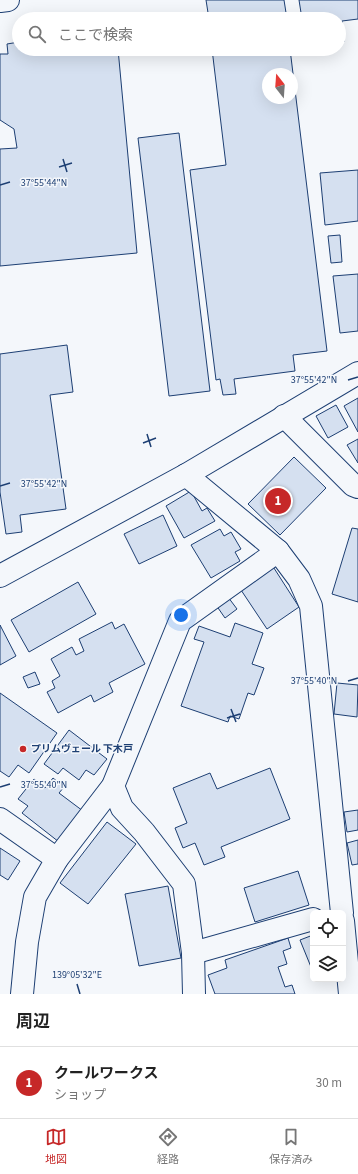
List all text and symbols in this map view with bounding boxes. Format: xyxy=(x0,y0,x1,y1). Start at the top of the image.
search box xyxy=(12,12,346,56)
icon: search xyxy=(26,23,48,45)
text: ここで検索 xyxy=(58,25,133,46)
north arrow xyxy=(262,68,298,104)
text: 37°55'44"N xyxy=(21,176,67,190)
text: 37°55'42"N xyxy=(291,373,337,387)
text: 37°55'42"N xyxy=(21,477,67,491)
pin: 1 xyxy=(265,486,291,516)
your location xyxy=(171,605,191,625)
text: 37°55'40"N xyxy=(291,674,337,688)
place label: プリムヴェール 下木戸 xyxy=(31,742,133,756)
marker: プリムヴェール 下木戸 xyxy=(18,744,28,754)
text: 37°55'40"N xyxy=(21,778,67,792)
map controls xyxy=(310,910,346,982)
button: locate xyxy=(310,910,346,946)
button: layers xyxy=(310,946,346,982)
text: 139°05'32"E xyxy=(52,968,102,982)
text: 周辺 xyxy=(16,1010,50,1034)
text: クールワークス xyxy=(54,1063,159,1084)
text: 1 xyxy=(26,1074,32,1092)
text: 30 m xyxy=(316,1074,342,1092)
text: ショップ xyxy=(54,1086,106,1104)
tab: 地図 xyxy=(45,1126,67,1167)
tab: 経路 xyxy=(157,1126,179,1167)
tab: 保存済み xyxy=(269,1126,313,1167)

